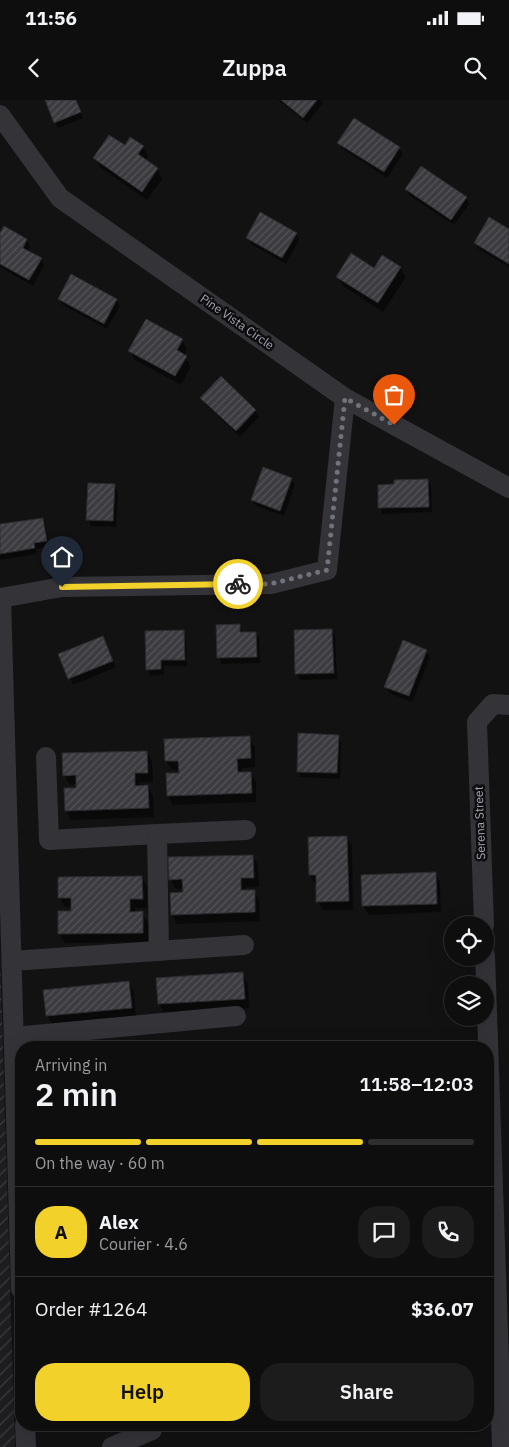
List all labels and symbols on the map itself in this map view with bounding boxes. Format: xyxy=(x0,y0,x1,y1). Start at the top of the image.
street label: Pine Vista Circle xyxy=(197,291,277,353)
pin xyxy=(373,374,415,425)
pin xyxy=(41,536,83,587)
courier xyxy=(213,559,263,609)
street label: Serena Street xyxy=(471,786,488,860)

